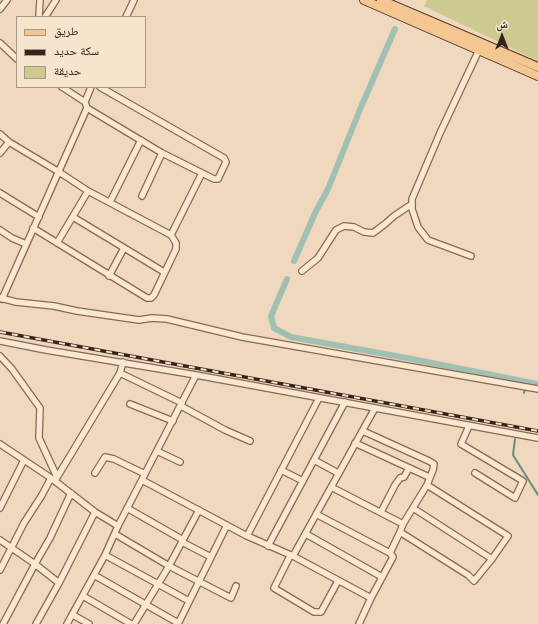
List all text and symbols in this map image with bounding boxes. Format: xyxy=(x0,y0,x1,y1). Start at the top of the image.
legend xyxy=(16,16,146,88)
north arrow xyxy=(482,16,522,56)
text: ش xyxy=(496,17,508,31)
text: طريق xyxy=(54,23,79,38)
text: سكة حديد xyxy=(54,43,99,58)
text: حديقة xyxy=(54,63,82,78)

